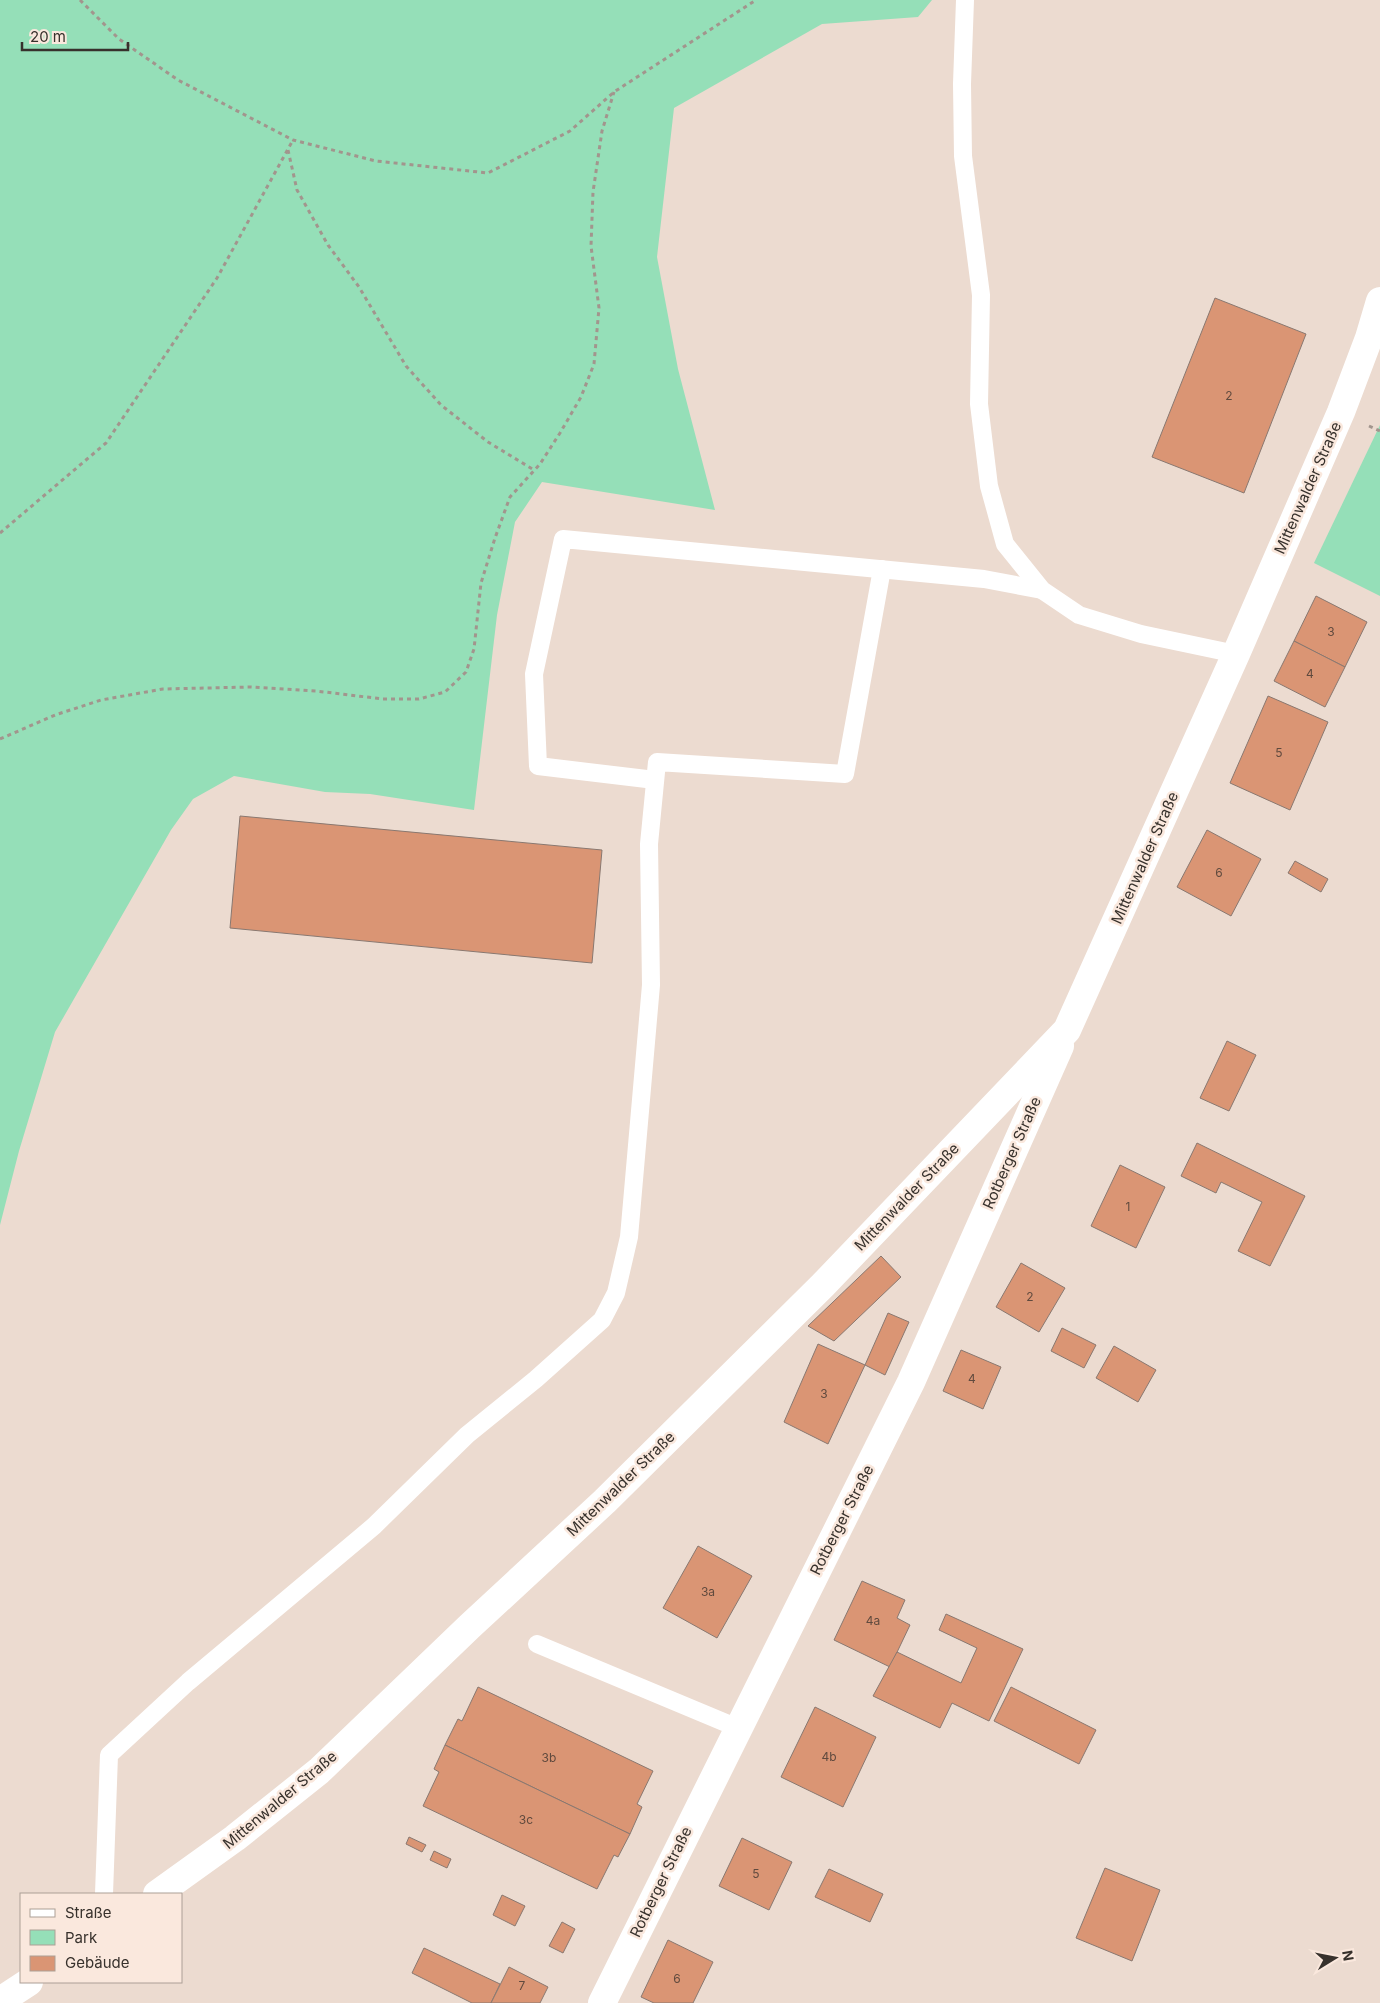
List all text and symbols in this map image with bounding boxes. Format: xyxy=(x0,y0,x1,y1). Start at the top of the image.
scale bar xyxy=(22,20,129,52)
text: 20 m xyxy=(30,27,66,46)
house number: 2 xyxy=(1225,388,1233,403)
street label: Mittenwalder Straße xyxy=(1270,419,1345,557)
house number: 3 xyxy=(1327,624,1335,639)
house number: 4 xyxy=(1306,666,1314,681)
house number: 5 xyxy=(1275,745,1283,760)
street label: Mittenwalder Straße xyxy=(1107,789,1182,927)
house number: 6 xyxy=(1215,865,1223,880)
street label: Rotberger Straße xyxy=(978,1094,1045,1212)
street label: Mittenwalder Straße xyxy=(850,1139,963,1255)
house number: 1 xyxy=(1126,1199,1130,1214)
house number: 2 xyxy=(1026,1289,1034,1304)
house number: 4 xyxy=(968,1371,976,1386)
house number: 3 xyxy=(820,1386,828,1401)
street label: Mittenwalder Straße xyxy=(563,1427,679,1540)
street label: Rotberger Straße xyxy=(806,1462,877,1578)
house number: 3a xyxy=(701,1584,715,1599)
house number: 4a xyxy=(866,1613,880,1628)
street label: Mittenwalder Straße xyxy=(219,1746,340,1853)
house number: 4b xyxy=(821,1749,837,1764)
house number: 3b xyxy=(542,1750,556,1765)
house number: 3c xyxy=(519,1812,533,1827)
street label: Rotberger Straße xyxy=(625,1823,696,1940)
house number: 5 xyxy=(752,1866,760,1881)
legend xyxy=(20,1893,182,1983)
text: Straße xyxy=(65,1903,112,1922)
text: Park xyxy=(65,1928,98,1947)
north arrow xyxy=(1310,1933,1360,1983)
text: N xyxy=(1339,1949,1358,1962)
text: Gebäude xyxy=(65,1953,130,1972)
house number: 6 xyxy=(673,1971,681,1986)
house number: 7 xyxy=(519,1978,526,1993)

